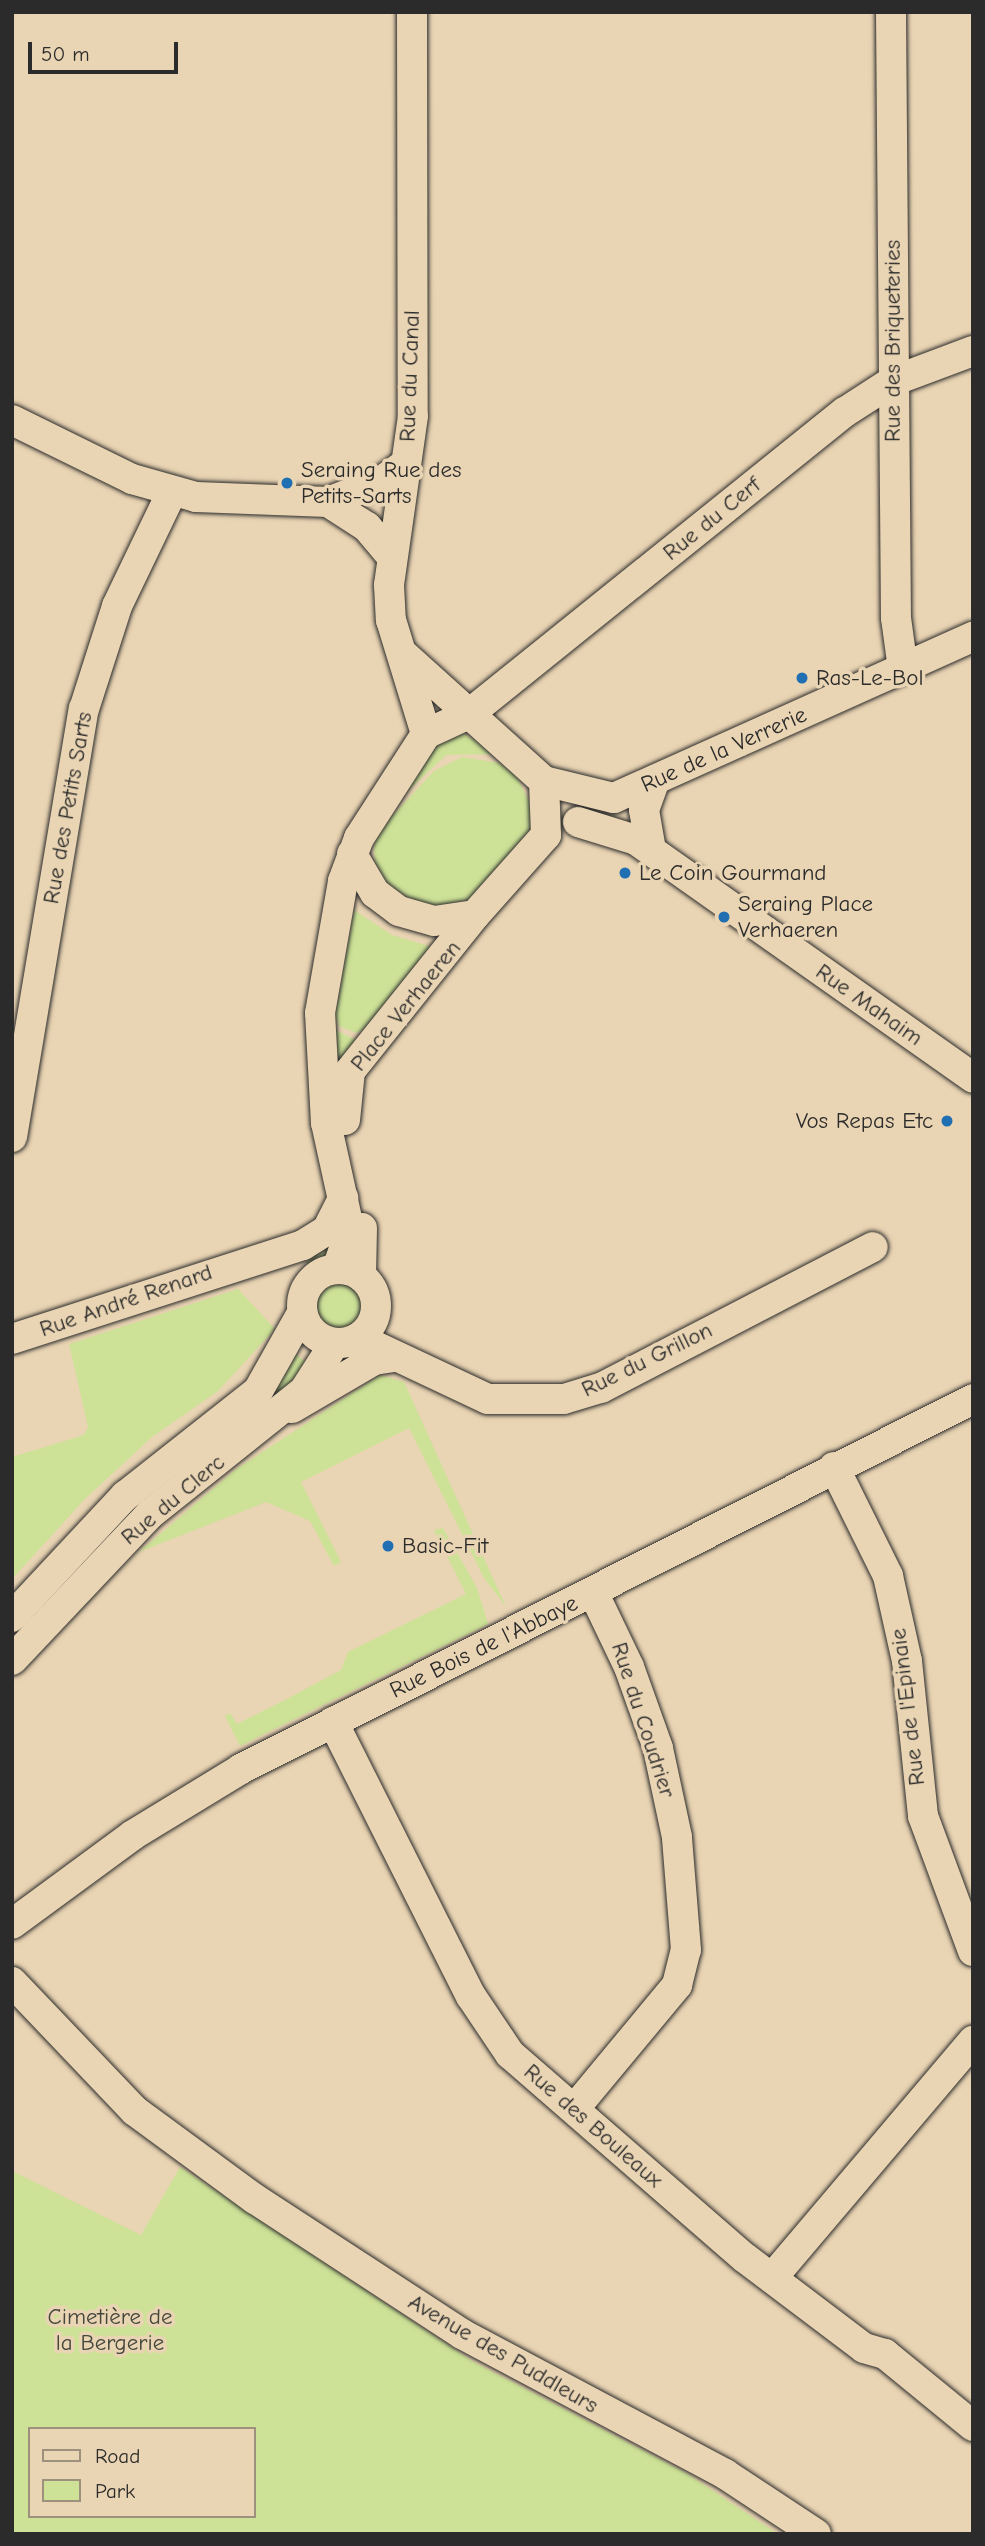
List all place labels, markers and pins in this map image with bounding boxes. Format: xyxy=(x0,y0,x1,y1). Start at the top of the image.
place label: Seraing Rue des Petits-Sarts xyxy=(301,456,462,510)
marker: Seraing Rue des Petits-Sarts xyxy=(279,475,295,491)
place label: Ras-Le-Bol xyxy=(816,664,923,692)
marker: Ras-Le-Bol xyxy=(794,670,810,686)
place label: Le Coin Gourmand xyxy=(639,859,827,887)
marker: Le Coin Gourmand xyxy=(617,865,633,881)
place label: Seraing Place Verhaeren xyxy=(738,890,873,944)
marker: Seraing Place Verhaeren xyxy=(716,909,732,925)
place label: Vos Repas Etc xyxy=(796,1107,933,1135)
marker: Vos Repas Etc xyxy=(939,1113,955,1129)
place label: Basic-Fit xyxy=(402,1532,488,1560)
marker: Basic-Fit xyxy=(380,1538,396,1554)

